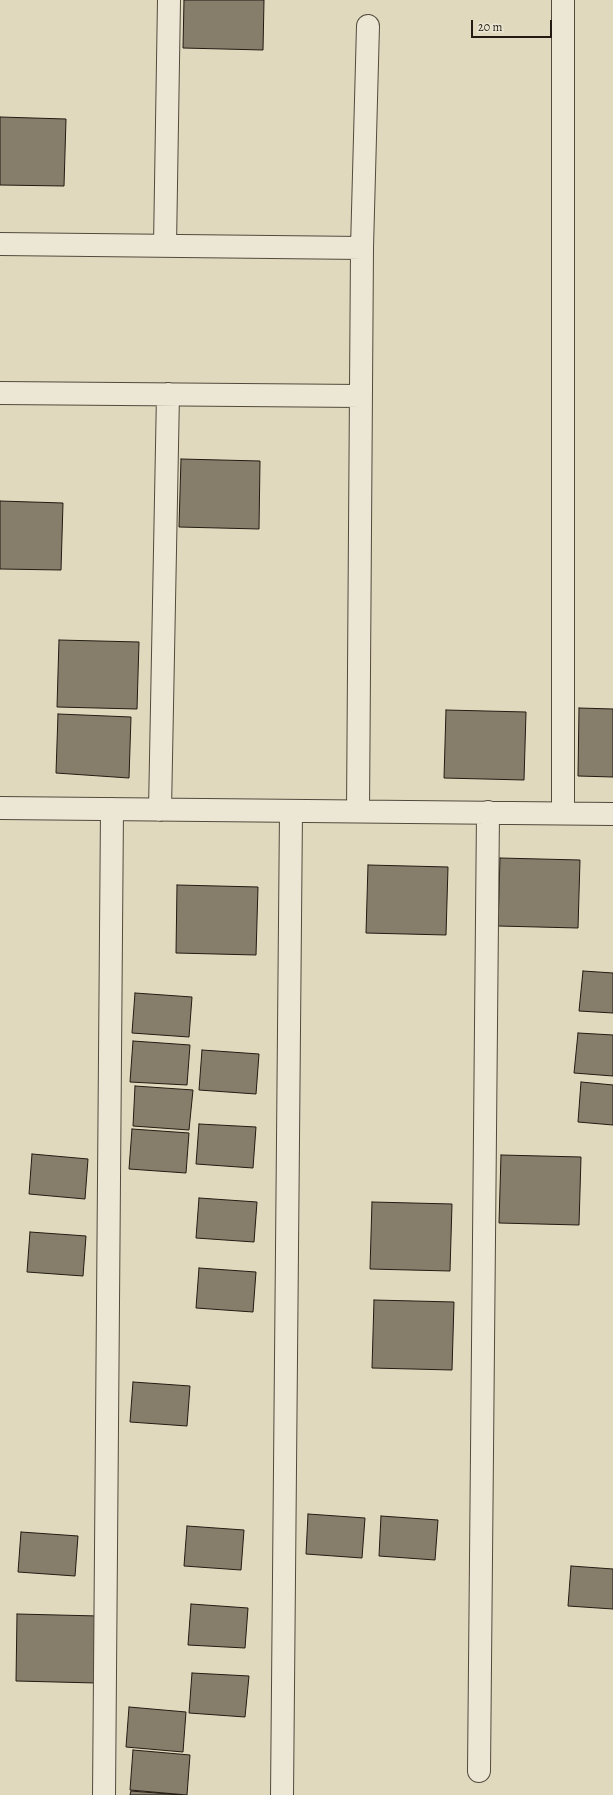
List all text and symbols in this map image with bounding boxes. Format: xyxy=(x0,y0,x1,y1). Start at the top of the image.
scale bar xyxy=(473,12,554,38)
text: 20 m xyxy=(478,19,502,35)

